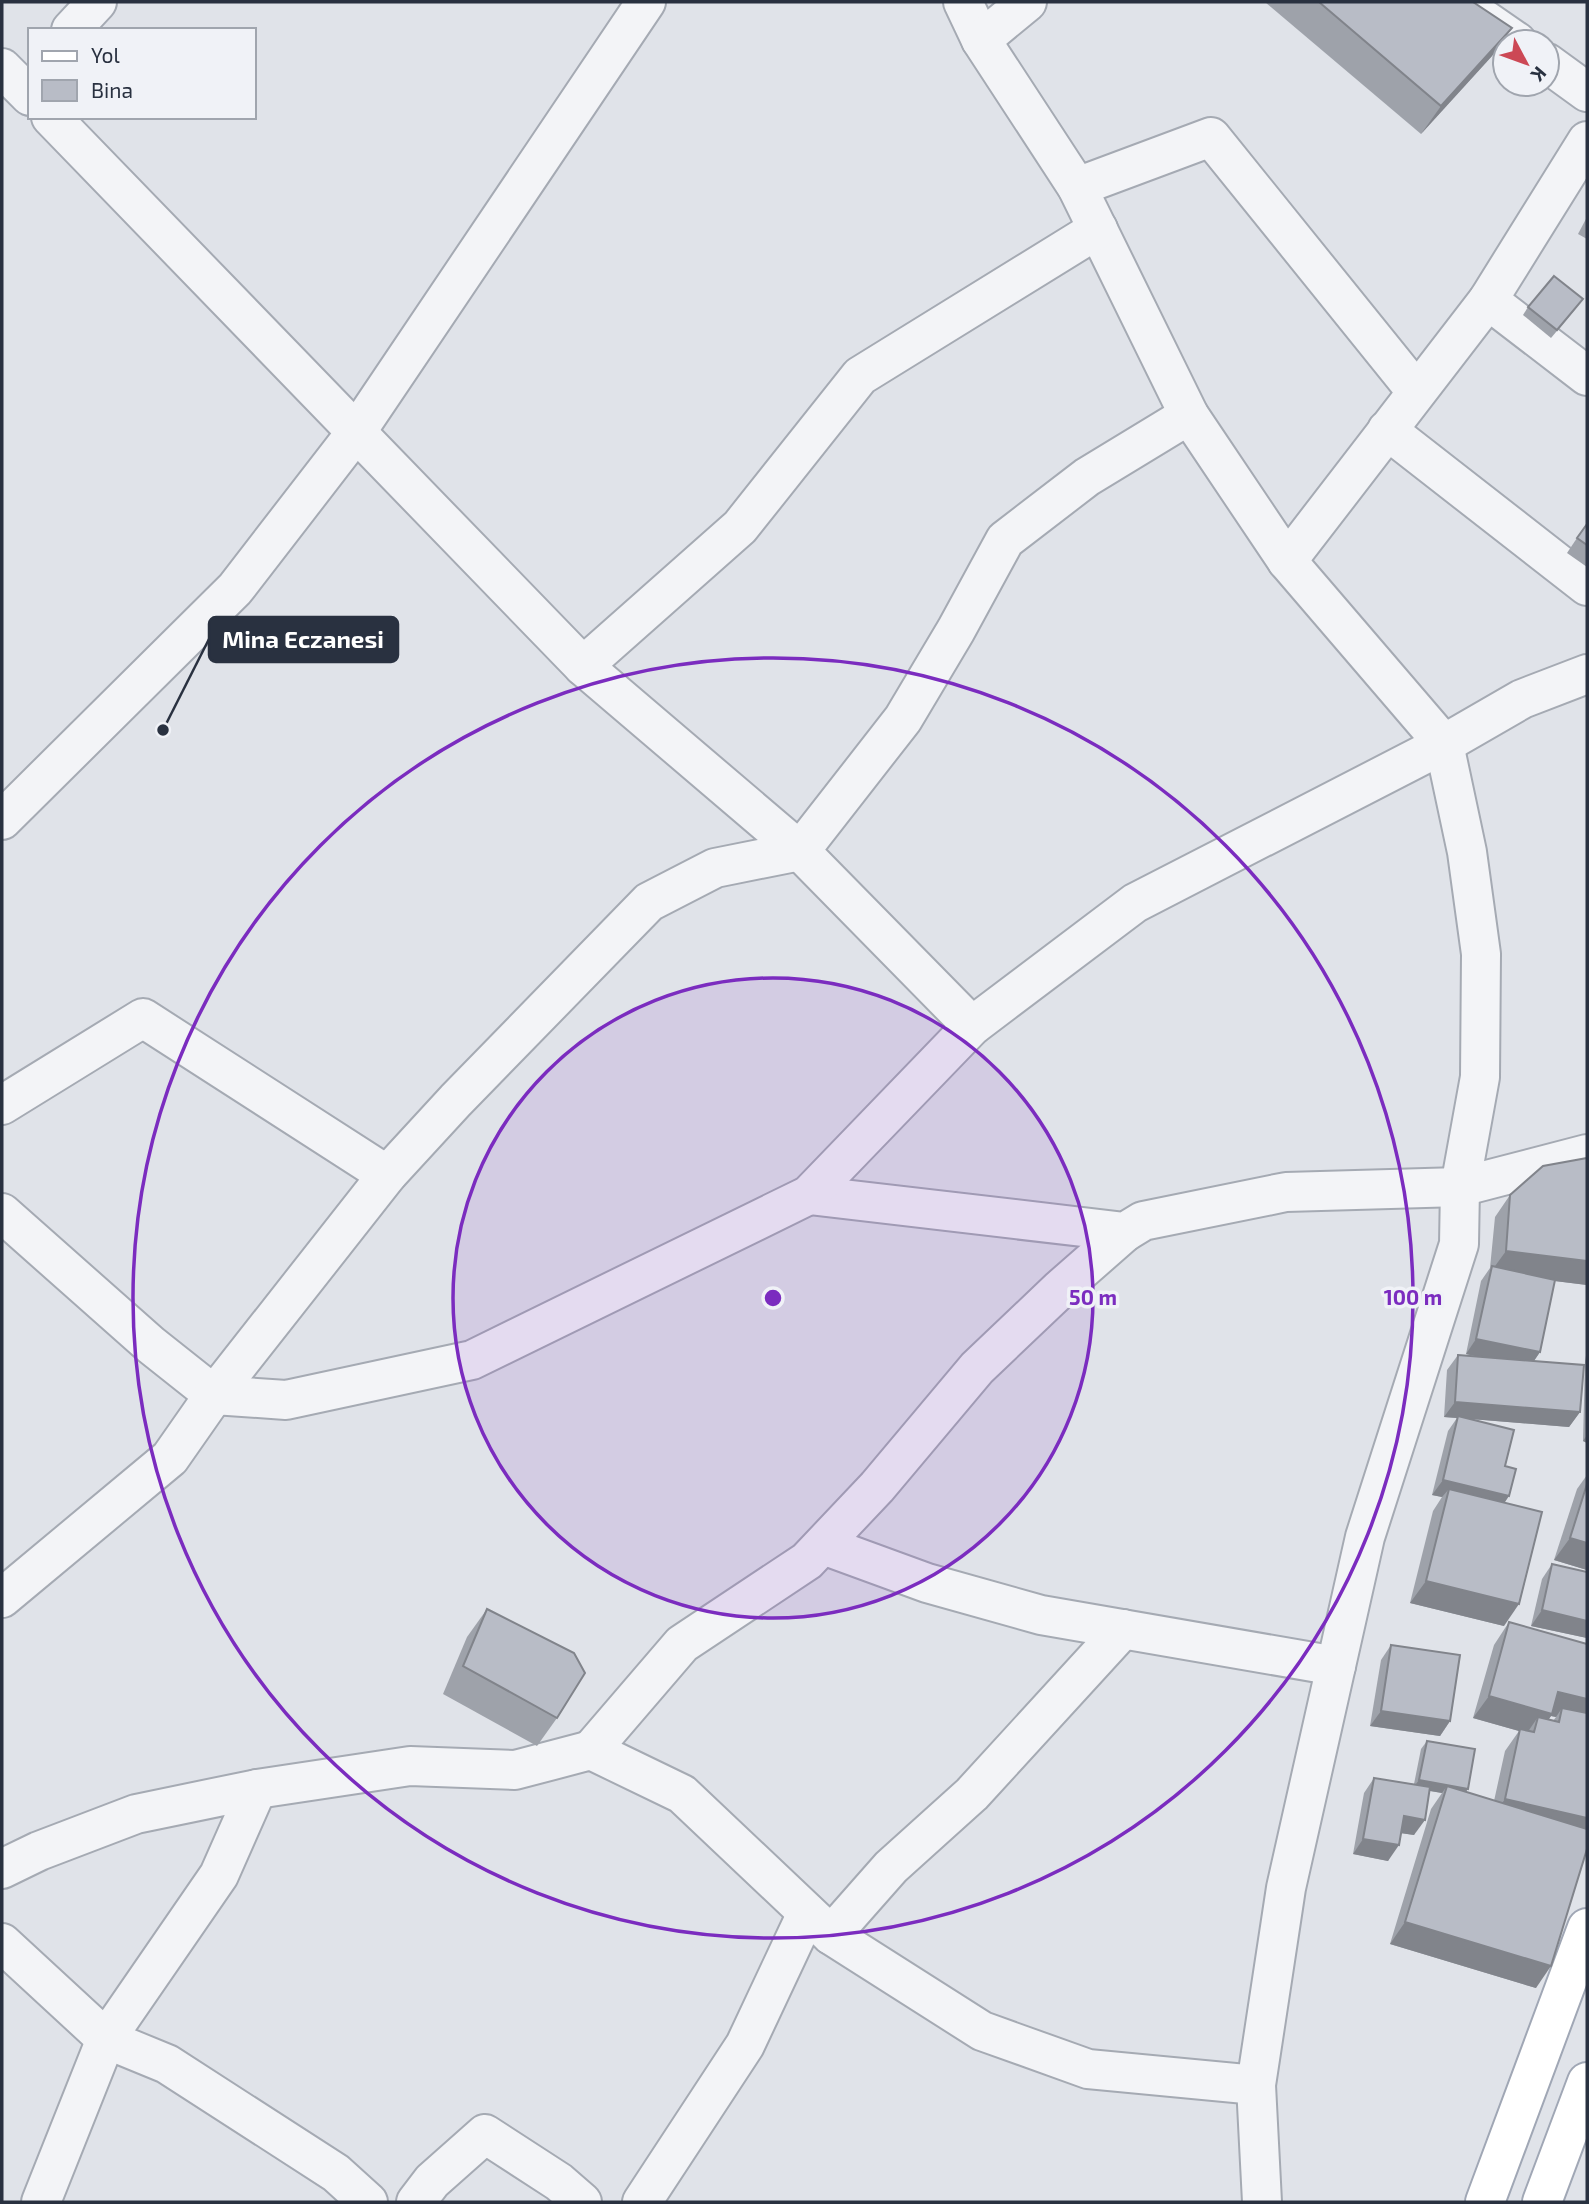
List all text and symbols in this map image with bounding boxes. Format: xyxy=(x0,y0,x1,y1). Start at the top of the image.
legend xyxy=(28,28,256,119)
north arrow xyxy=(1491,28,1561,98)
text: Yol xyxy=(91,42,120,67)
text: K xyxy=(1527,62,1552,87)
text: Bina xyxy=(91,77,133,102)
callout: Mina Eczanesi xyxy=(209,617,398,662)
text: Mina Eczanesi xyxy=(222,624,384,653)
text: 50 m xyxy=(1069,1284,1117,1309)
text: 100 m xyxy=(1384,1284,1442,1309)
centre of rings xyxy=(761,1286,785,1310)

